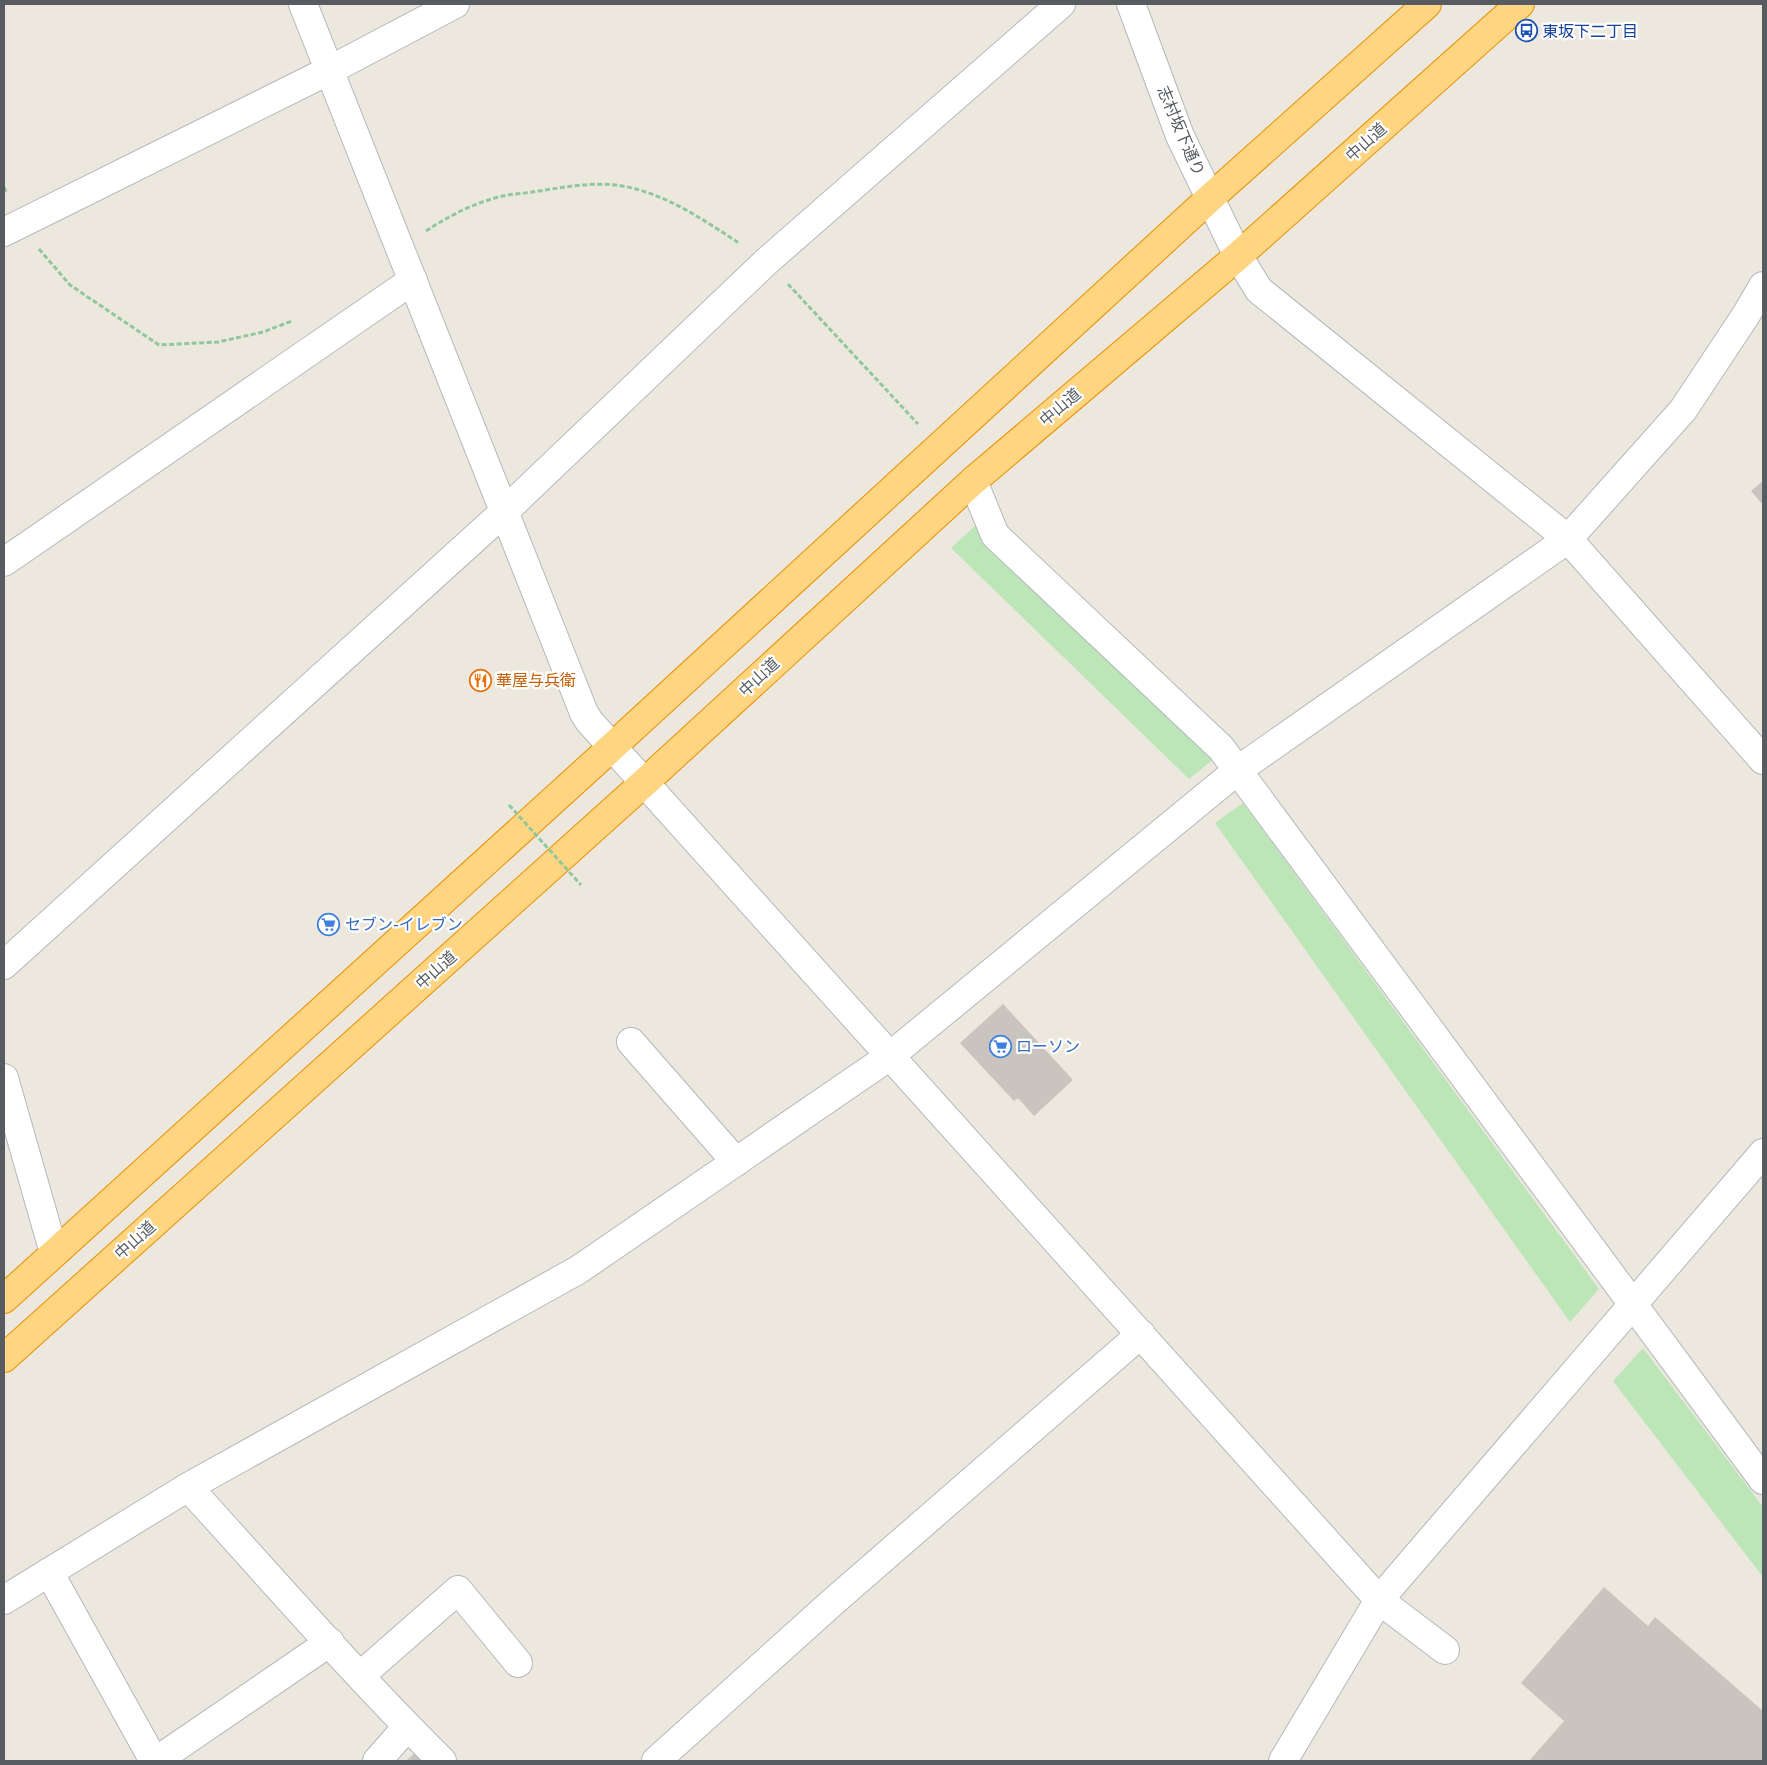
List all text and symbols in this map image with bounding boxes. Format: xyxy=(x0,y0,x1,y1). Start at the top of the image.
bus stop icon: 東坂下二丁目 xyxy=(1514,19,1538,43)
place label: 東坂下二丁目 xyxy=(1542,22,1638,41)
street label: 志村坂下通り xyxy=(1153,83,1209,179)
street label: 中山道 xyxy=(1342,119,1390,165)
street label: 中山道 xyxy=(1036,384,1084,430)
street label: 中山道 xyxy=(735,654,783,700)
restaurant icon: 華屋与兵衛 xyxy=(468,668,492,692)
place label: 華屋与兵衛 xyxy=(496,671,576,690)
supermarket icon: セブン-イレブン xyxy=(317,912,341,936)
place label: セブン-イレブン xyxy=(345,915,463,934)
street label: 中山道 xyxy=(412,947,460,993)
supermarket icon: ローソン xyxy=(988,1034,1012,1058)
place label: ローソン xyxy=(1016,1037,1080,1056)
street label: 中山道 xyxy=(111,1217,159,1263)

